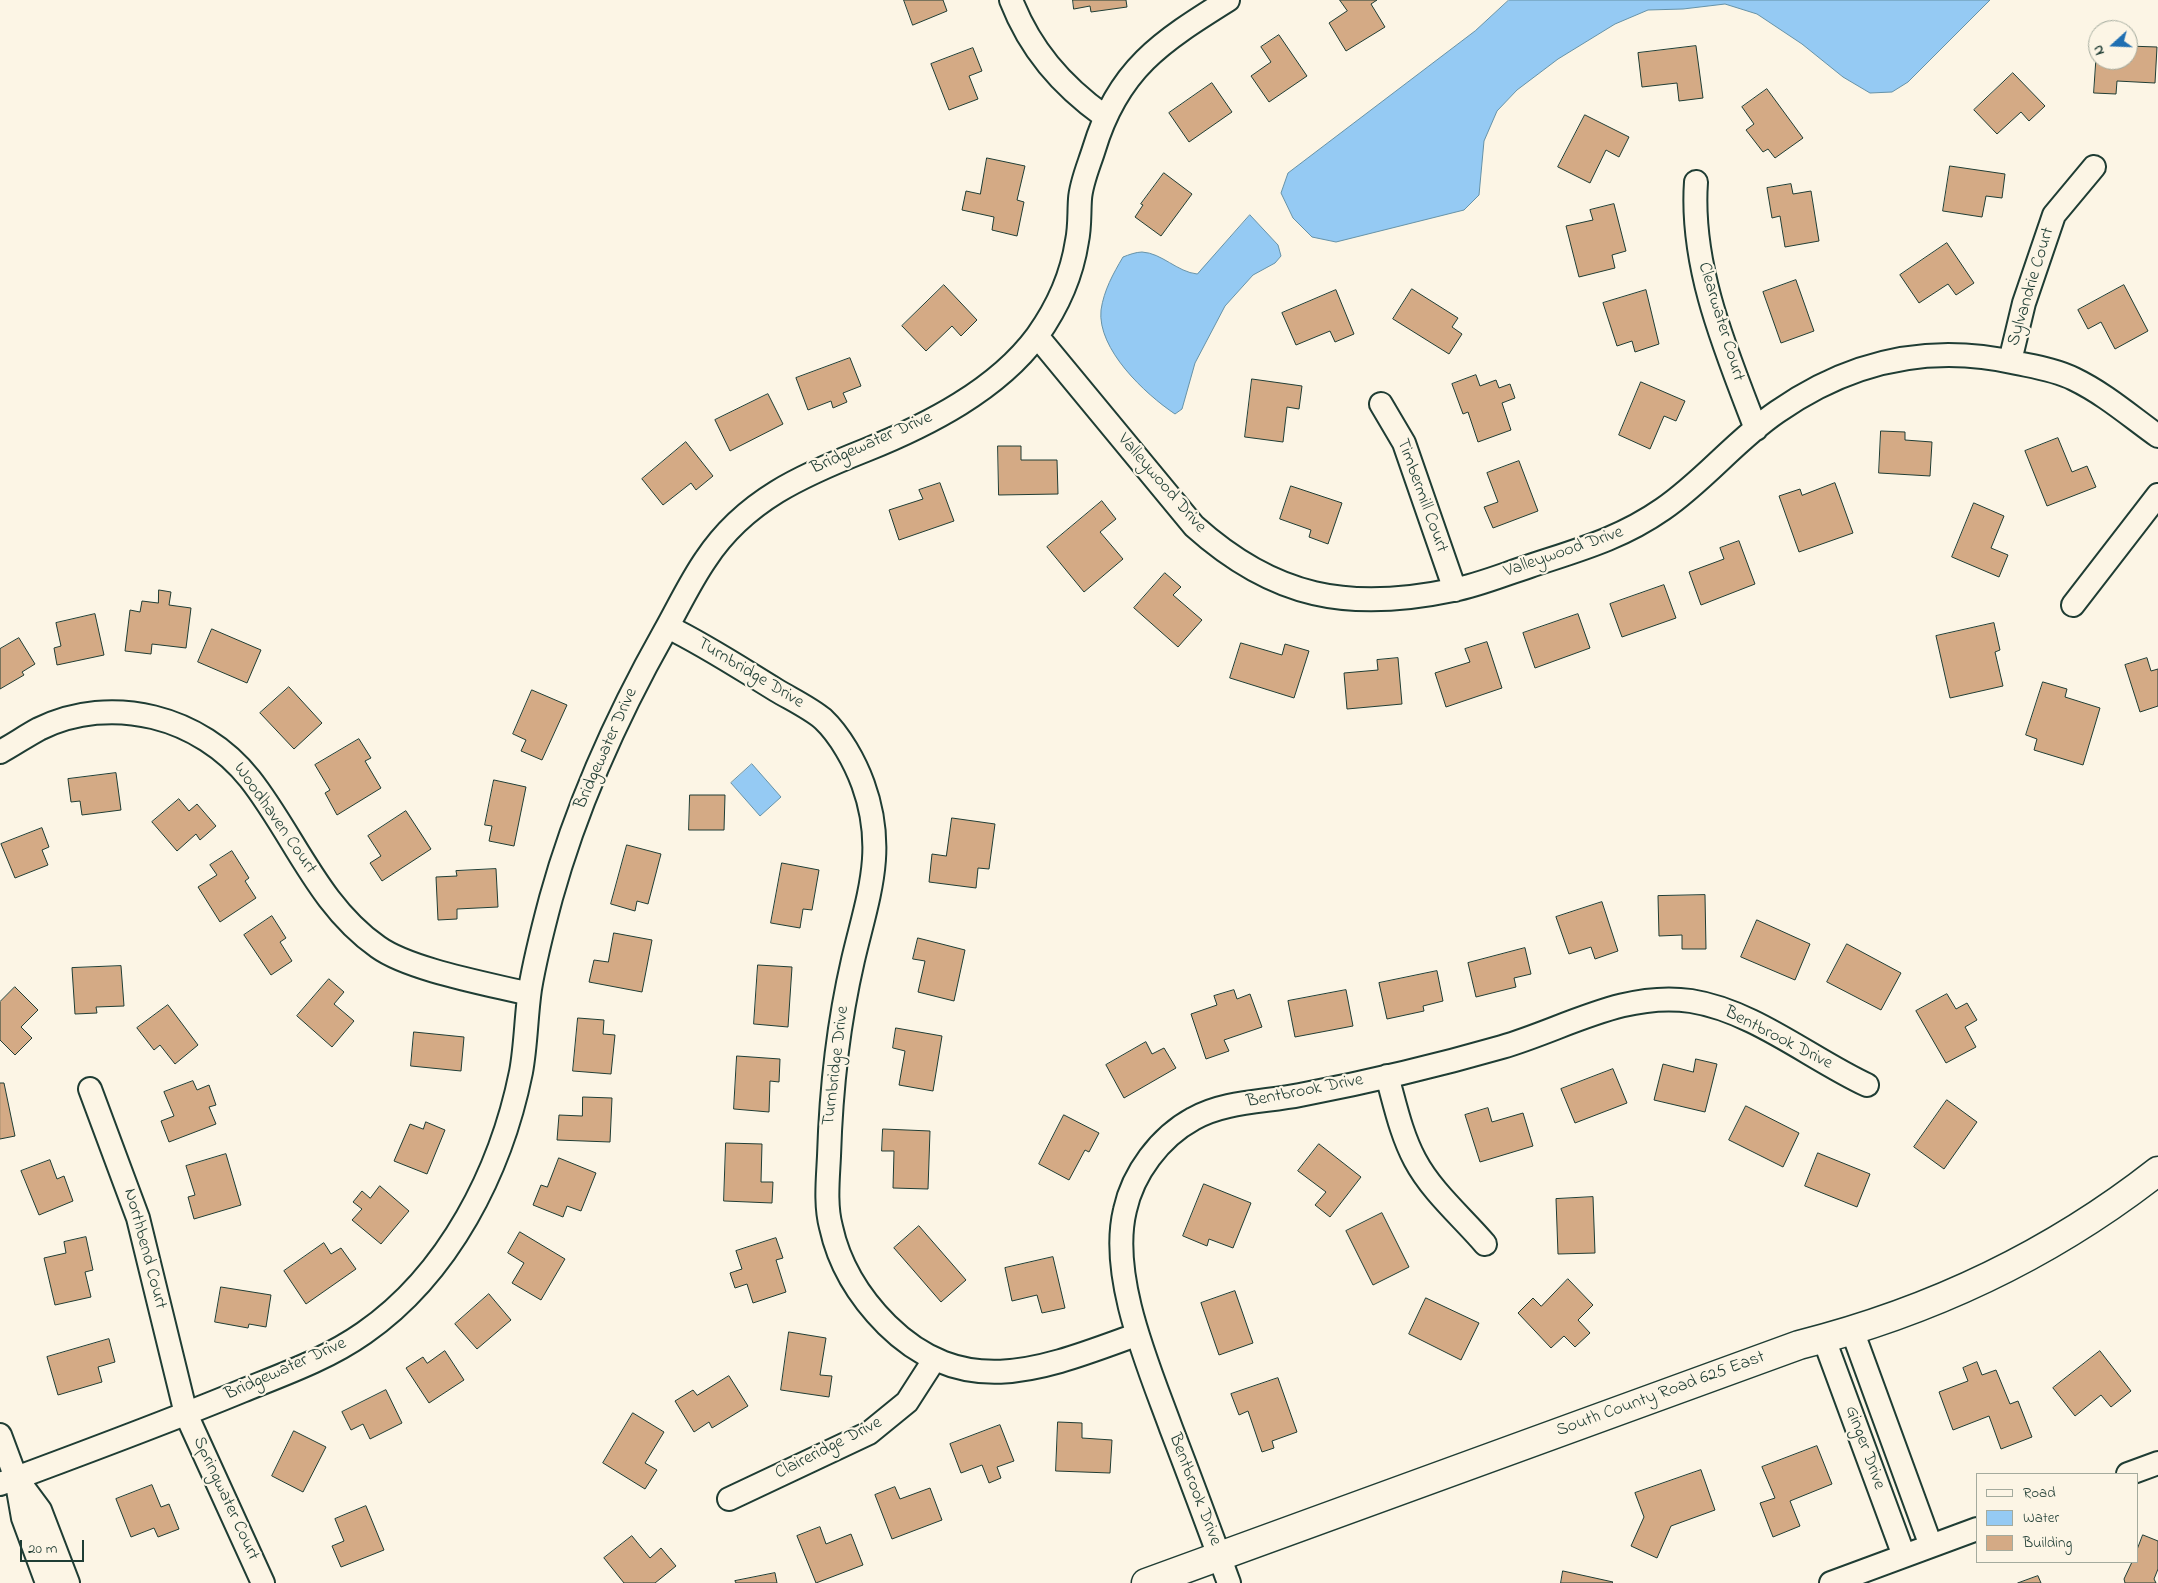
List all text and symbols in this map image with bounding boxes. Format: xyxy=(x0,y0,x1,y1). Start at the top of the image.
north arrow xyxy=(2088,20,2138,70)
text: N xyxy=(2088,42,2111,58)
street label: Sylvandrie Court xyxy=(2004,225,2060,349)
street label: Clearwater Court xyxy=(1692,260,1748,384)
street label: Bridgewater Drive xyxy=(808,408,936,480)
street label: Valleywood Drive xyxy=(1112,430,1210,538)
street label: Timbermill Court xyxy=(1390,436,1452,556)
street label: Valleywood Drive xyxy=(1501,522,1627,584)
street label: Turnbridge Drive xyxy=(693,634,807,714)
street label: Bridgewater Drive xyxy=(571,685,643,813)
street label: Woodhaven Court xyxy=(228,759,320,879)
street label: Bentbrook Drive xyxy=(1720,1003,1836,1075)
street label: Turnbridge Drive xyxy=(819,1005,855,1127)
street label: Bentbrook Drive xyxy=(1245,1070,1365,1114)
street label: Northbend Court xyxy=(118,1186,170,1312)
street label: Bridgewater Drive xyxy=(222,1334,350,1406)
street label: South County Road 625 East xyxy=(1554,1347,1768,1443)
street label: Ginger Drive xyxy=(1839,1403,1889,1493)
street label: Claireridge Drive xyxy=(772,1413,886,1485)
street label: Bentbrook Drive xyxy=(1163,1431,1225,1549)
street label: Springwater Court xyxy=(187,1434,263,1564)
legend xyxy=(1976,1473,2138,1563)
text: Road xyxy=(2023,1482,2056,1504)
text: Water xyxy=(2023,1507,2059,1529)
scale bar xyxy=(22,1530,86,1562)
text: Building xyxy=(2023,1532,2072,1554)
text: 20 m xyxy=(28,1538,57,1560)

